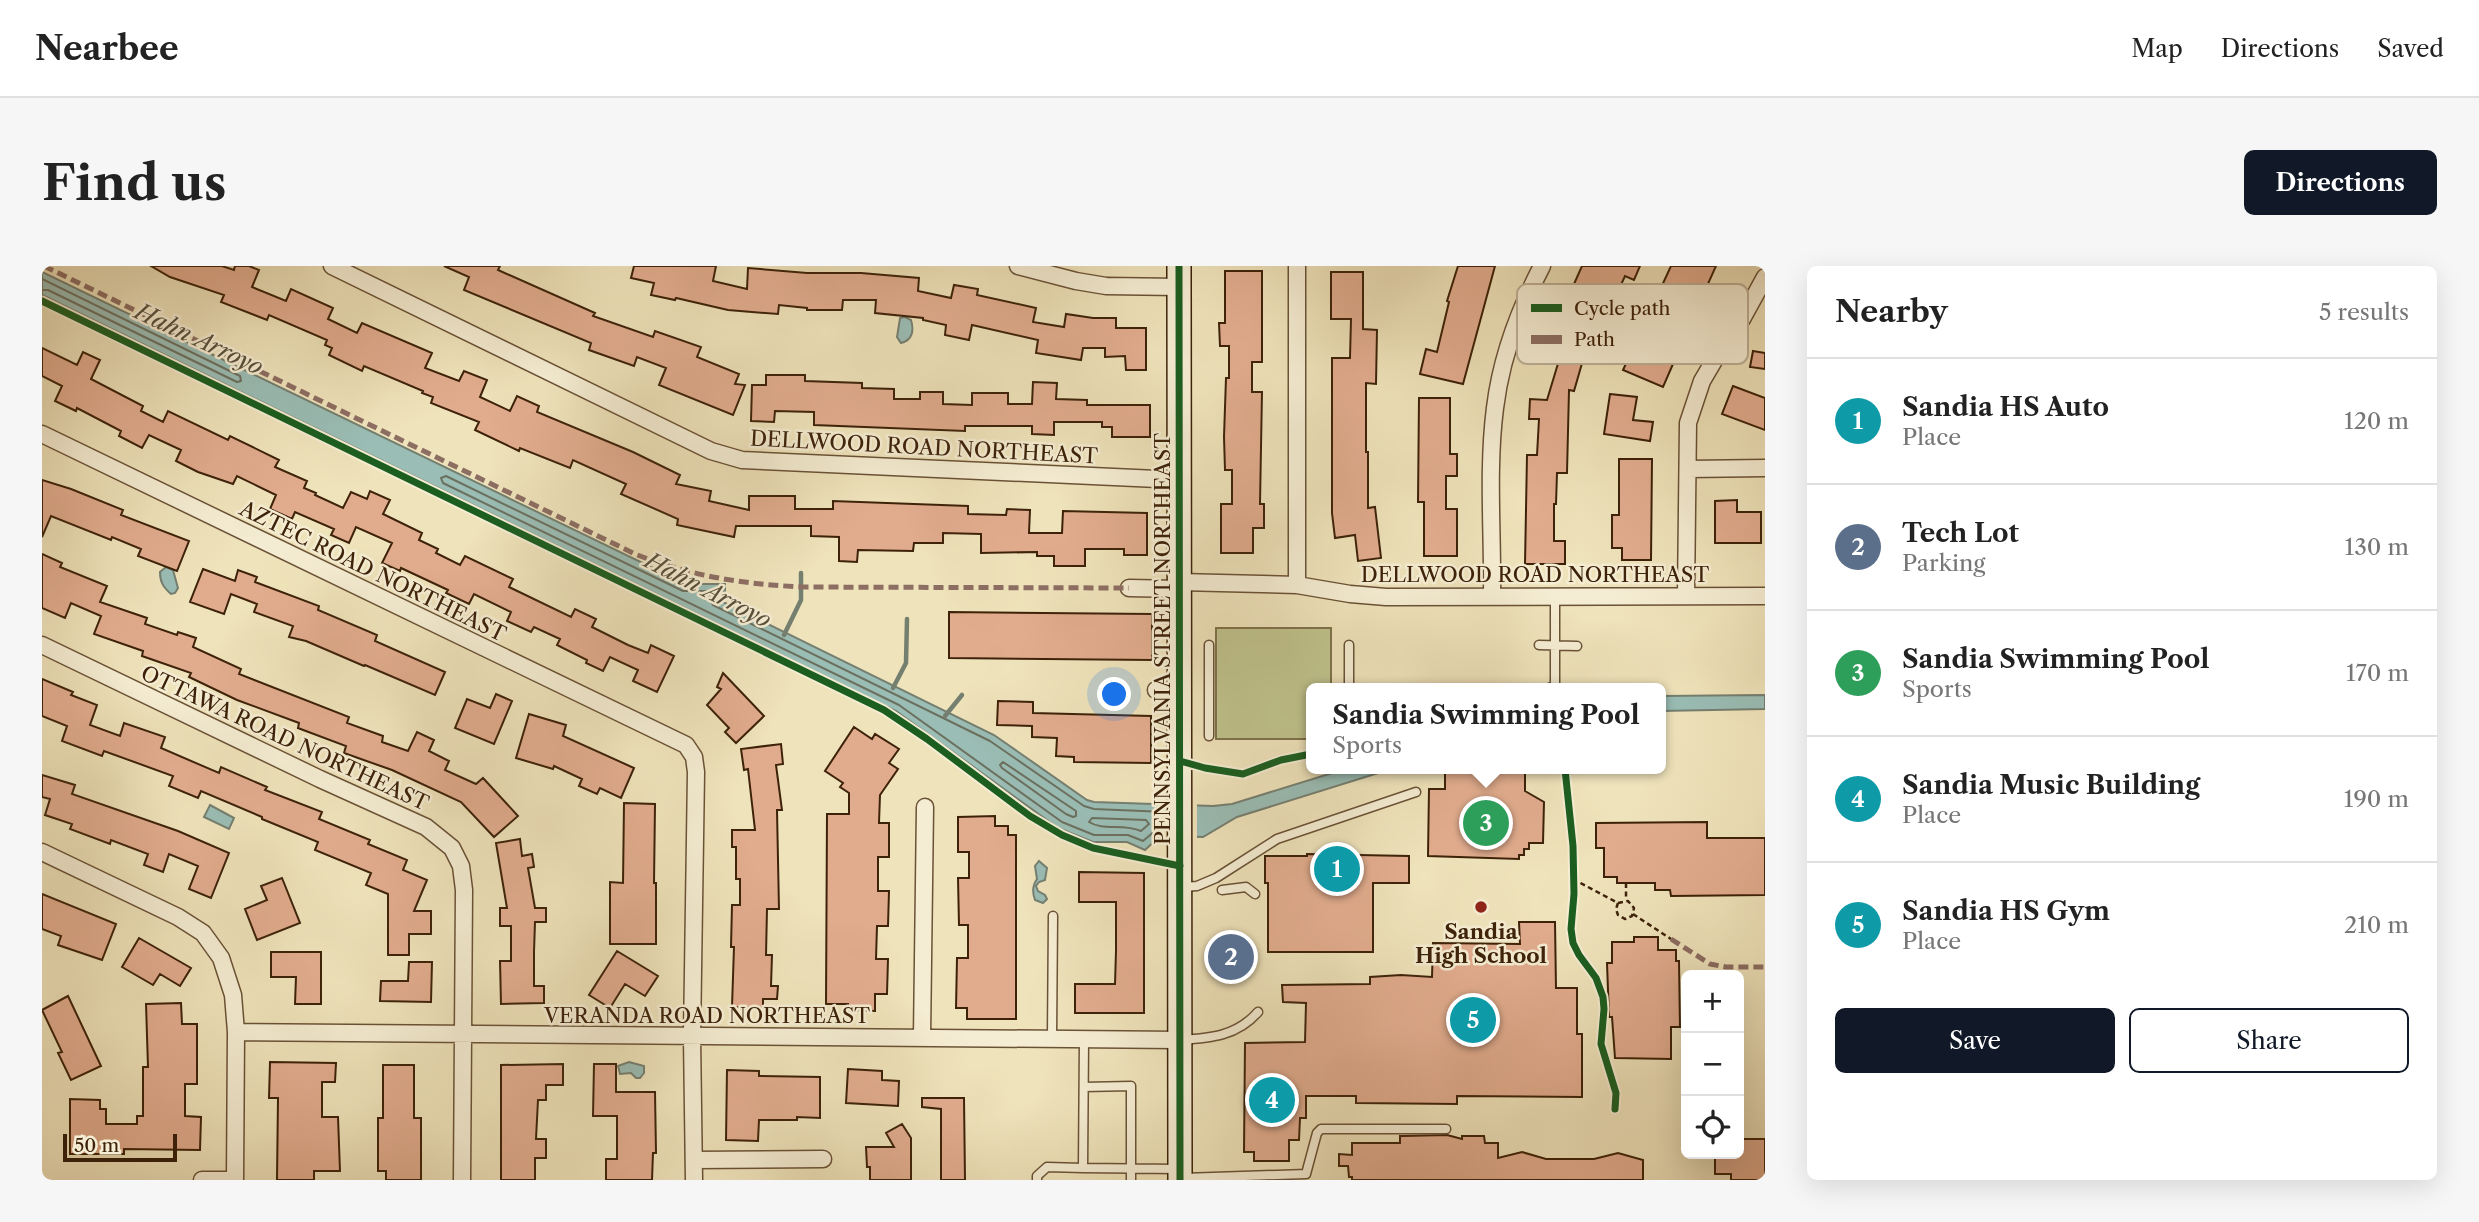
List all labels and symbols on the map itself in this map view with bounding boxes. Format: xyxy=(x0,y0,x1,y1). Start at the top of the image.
legend xyxy=(1517,284,1748,364)
water label: Hahn Arroyo xyxy=(129,296,268,381)
text: Cycle path xyxy=(1574,297,1670,320)
text: Path xyxy=(1574,328,1615,351)
street label: DELLWOOD ROAD NORTHEAST xyxy=(749,425,1099,469)
street label: PENNSYLVANIA STREET NORTHEAST xyxy=(1150,433,1175,845)
street label: AZTEC ROAD NORTHEAST xyxy=(235,495,511,647)
water label: Hahn Arroyo xyxy=(638,545,776,634)
street label: DELLWOOD ROAD NORTHEAST xyxy=(1361,562,1709,587)
street label: OTTAWA ROAD NORTHEAST xyxy=(137,660,433,816)
your location xyxy=(1097,677,1131,711)
pin: 3 xyxy=(1463,797,1509,849)
pin: 1 xyxy=(1314,843,1360,895)
marker: Sandia High School xyxy=(1473,899,1489,915)
place label: Sandia High School xyxy=(1415,919,1547,968)
pin: 2 xyxy=(1208,931,1254,983)
pin: 5 xyxy=(1450,994,1496,1046)
street label: VERANDA ROAD NORTHEAST xyxy=(543,1003,870,1028)
pin: 4 xyxy=(1249,1074,1295,1126)
scale bar xyxy=(63,1131,177,1163)

